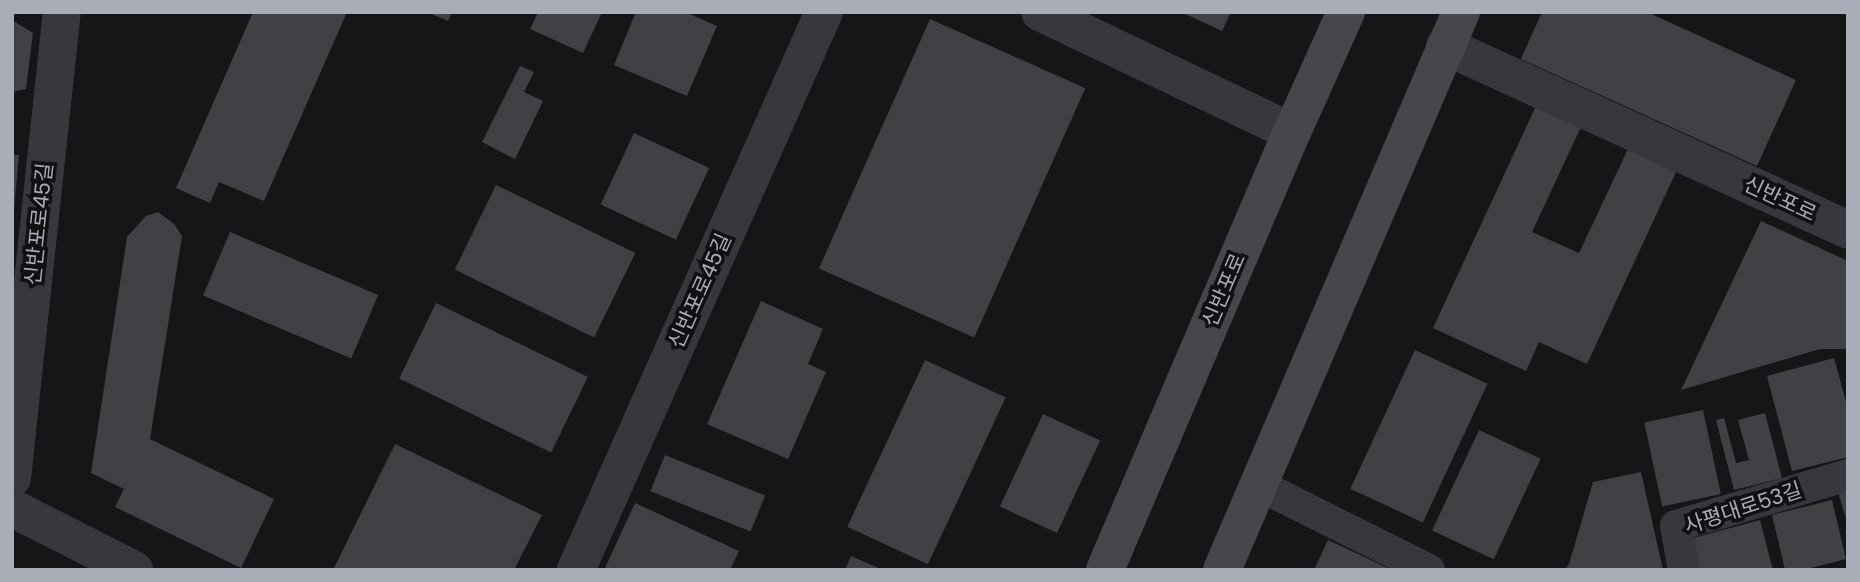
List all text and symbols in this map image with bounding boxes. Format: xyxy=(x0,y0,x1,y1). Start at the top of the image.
street label: 신반포로45길 xyxy=(20,162,58,286)
street label: 신반포로 xyxy=(1740,171,1820,227)
street label: 신반포로45길 xyxy=(663,230,737,352)
street label: 신반포로 xyxy=(1197,250,1251,330)
street label: 사평대로53길 xyxy=(1681,477,1805,539)

